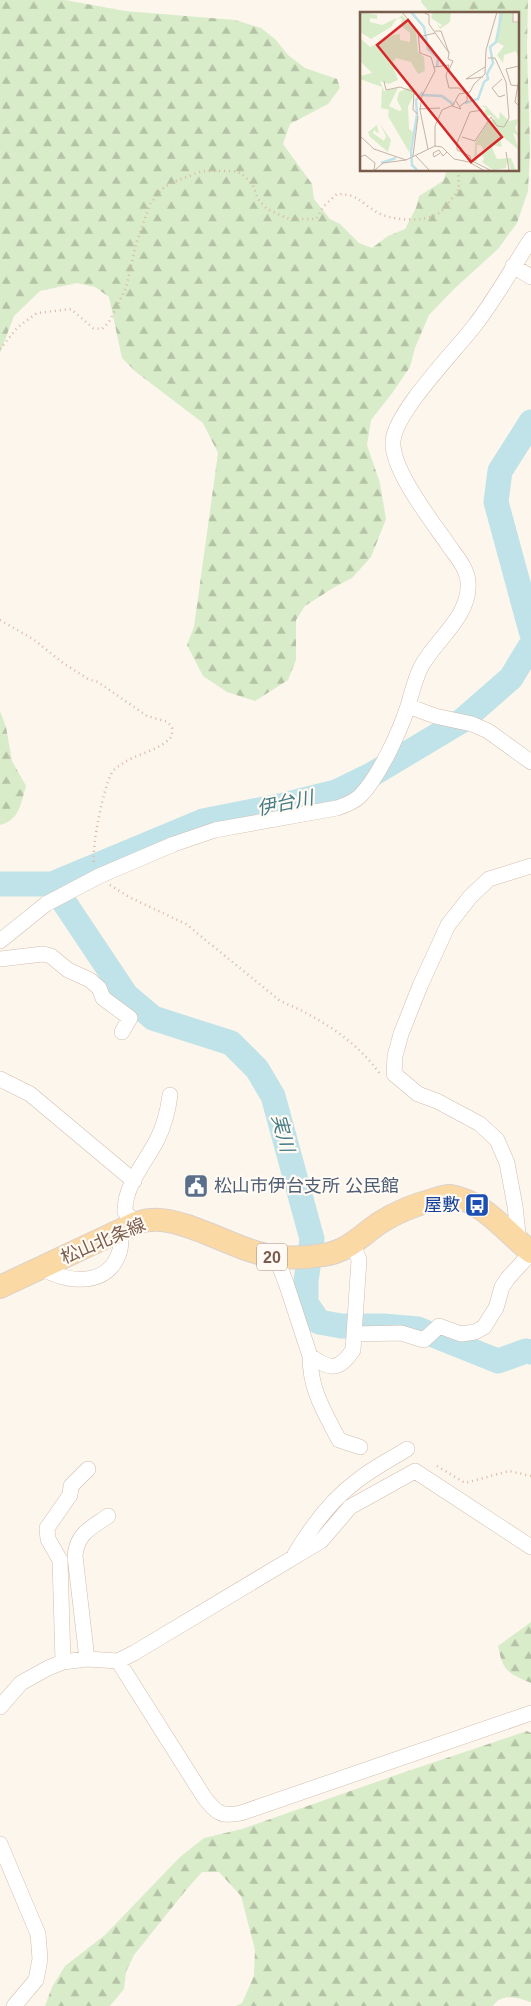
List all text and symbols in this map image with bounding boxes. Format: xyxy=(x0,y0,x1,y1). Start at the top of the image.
inset map xyxy=(360,12,518,171)
water label: 伊台川 xyxy=(255,786,317,819)
water label: 実川 xyxy=(268,1112,299,1156)
public building icon: 松山市伊台支所 公民館 xyxy=(183,1173,209,1199)
place label: 松山市伊台支所 公民館 xyxy=(214,1176,399,1196)
bus stop icon: 屋敷 xyxy=(464,1192,490,1218)
place label: 屋敷 xyxy=(424,1195,460,1215)
street label: 松山北条線 xyxy=(58,1214,148,1268)
road number: 20 xyxy=(257,1244,287,1270)

